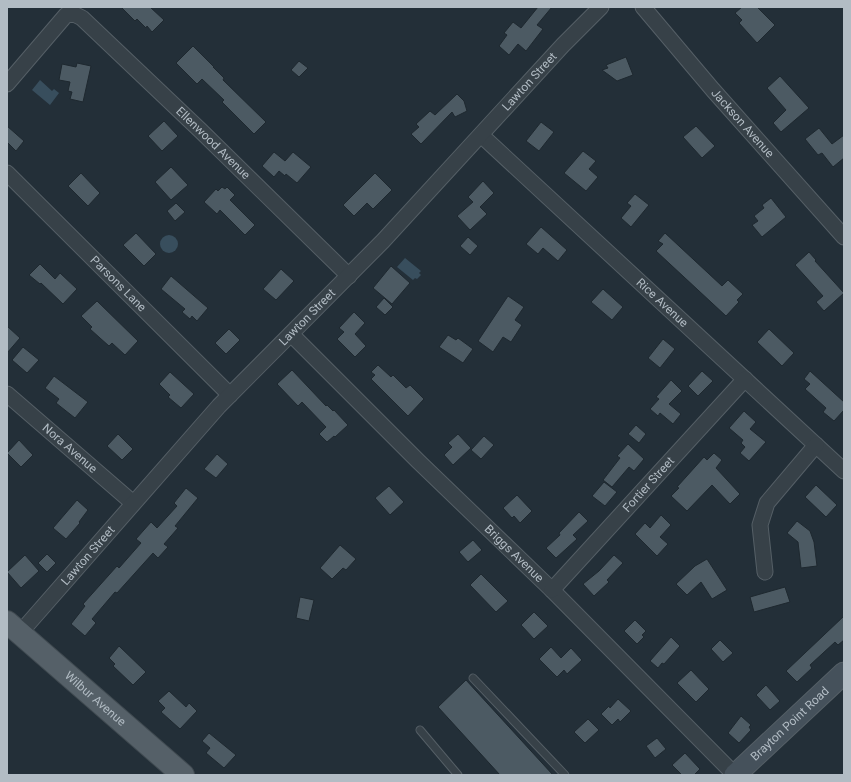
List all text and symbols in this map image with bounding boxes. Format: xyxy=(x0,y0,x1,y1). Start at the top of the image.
street label: Lawton Street xyxy=(499,50,560,114)
street label: Jackson Avenue xyxy=(708,86,777,160)
street label: Ellenwood Avenue xyxy=(173,104,253,182)
street label: Parsons Lane xyxy=(87,253,149,314)
street label: Rice Avenue xyxy=(634,275,691,330)
street label: Lawton Street xyxy=(276,286,338,348)
street label: Nora Avenue xyxy=(39,421,100,476)
street label: Fortier Street xyxy=(620,454,677,515)
street label: Briggs Avenue xyxy=(482,522,547,585)
street label: Lawton Street xyxy=(58,523,118,588)
street label: Wilbur Avenue xyxy=(62,668,129,729)
street label: Brayton Point Road xyxy=(748,684,832,764)

